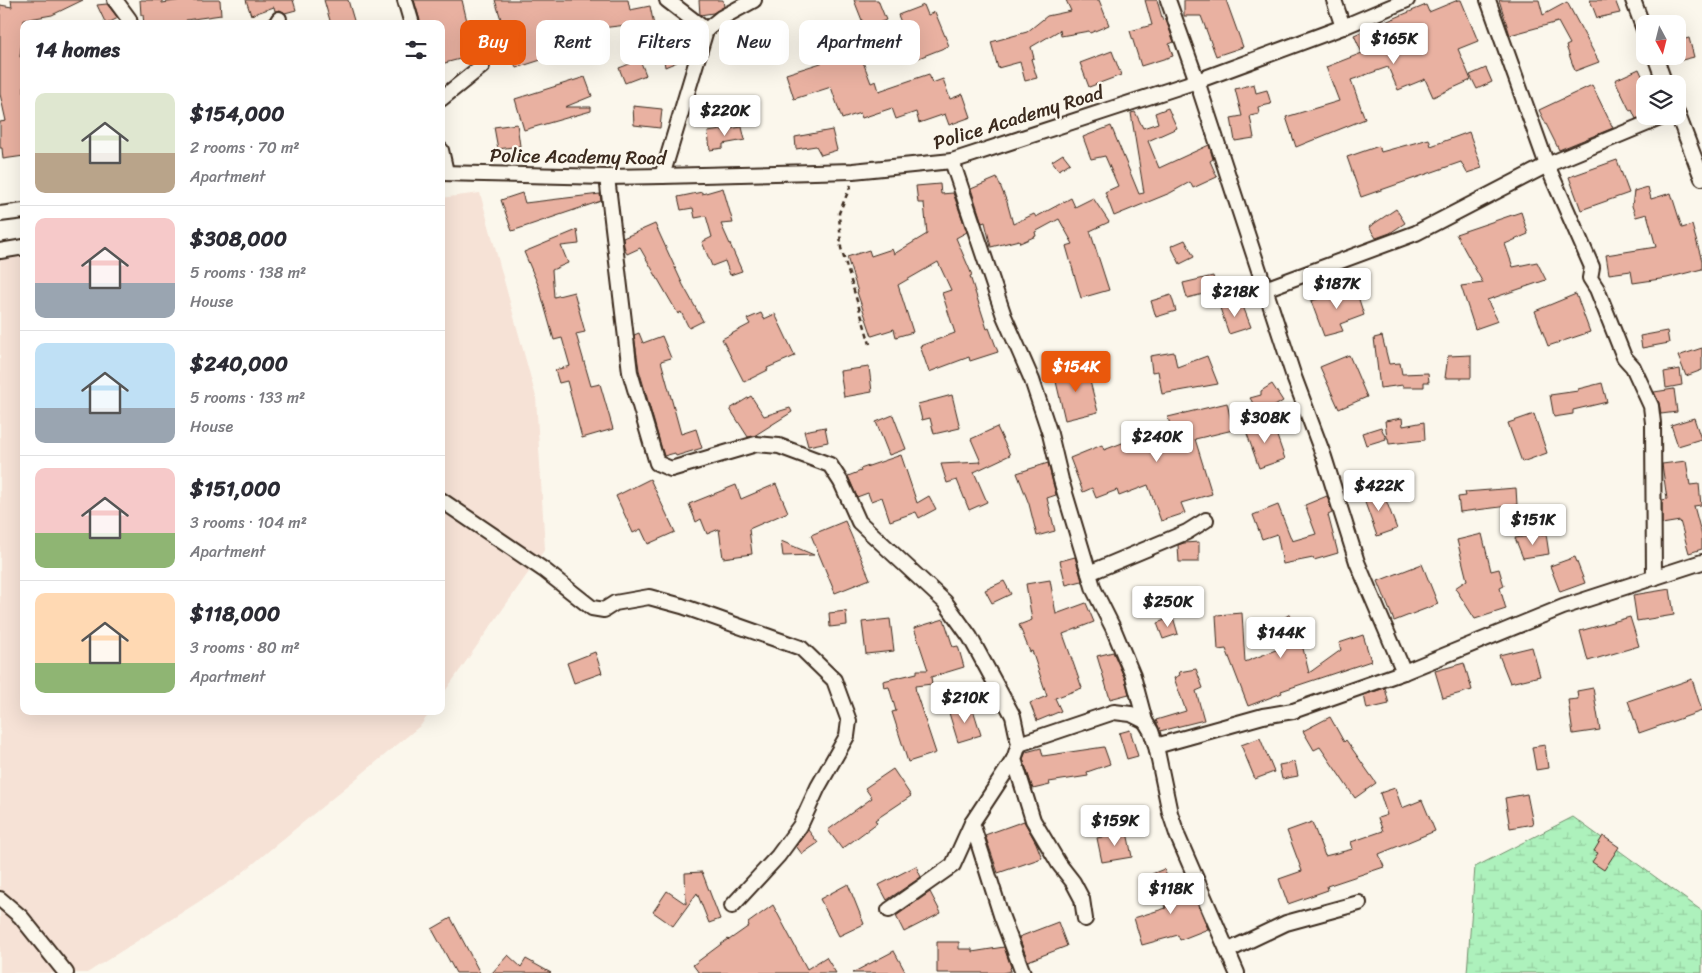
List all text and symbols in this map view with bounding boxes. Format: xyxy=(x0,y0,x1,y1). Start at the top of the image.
north arrow xyxy=(1636,15,1686,65)
map controls xyxy=(1636,15,1686,125)
chip: Buy xyxy=(460,20,526,65)
chip: Rent xyxy=(536,20,610,65)
chip: Filters xyxy=(620,20,709,65)
chip: New xyxy=(719,20,789,65)
chip: Apartment xyxy=(799,20,920,65)
pin: $165K xyxy=(1359,22,1429,65)
text: $165K xyxy=(1371,24,1417,53)
text: 14 homes xyxy=(35,31,120,69)
icon: filters xyxy=(402,36,430,64)
street label: Police Academy Road xyxy=(929,75,1109,159)
button: layers xyxy=(1636,75,1686,125)
pin: $220K xyxy=(690,94,760,137)
text: $154,000 xyxy=(190,95,285,133)
text: $220K xyxy=(700,96,750,125)
icon: home xyxy=(75,113,135,173)
text: 2 rooms · 70 m² xyxy=(190,133,300,162)
street label: Police Academy Road xyxy=(489,138,668,175)
text: Apartment xyxy=(190,162,266,191)
text: $308,000 xyxy=(190,220,287,258)
icon: home xyxy=(75,238,135,298)
text: 5 rooms · 138 m² xyxy=(190,258,306,287)
pin: $187K xyxy=(1302,268,1372,310)
text: $187K xyxy=(1314,269,1360,298)
pin: $218K xyxy=(1200,276,1270,318)
text: $218K xyxy=(1212,277,1258,306)
text: House xyxy=(190,287,233,316)
text: $240,000 xyxy=(190,345,288,383)
pin: $154K xyxy=(1041,350,1111,393)
text: $154K xyxy=(1052,352,1100,381)
icon: home xyxy=(75,363,135,423)
text: 5 rooms · 133 m² xyxy=(190,383,305,412)
pin: $308K xyxy=(1230,402,1300,444)
text: $308K xyxy=(1240,403,1290,432)
text: House xyxy=(190,412,233,441)
pin: $240K xyxy=(1122,420,1192,463)
text: $240K xyxy=(1132,422,1182,451)
text: $151,000 xyxy=(190,470,280,508)
pin: $422K xyxy=(1344,470,1414,512)
text: $422K xyxy=(1355,471,1403,500)
icon: home xyxy=(75,488,135,548)
pin: $151K xyxy=(1498,504,1568,546)
text: $151K xyxy=(1511,505,1555,534)
text: 3 rooms · 104 m² xyxy=(190,508,307,537)
text: Apartment xyxy=(190,537,266,566)
pin: $250K xyxy=(1133,586,1203,628)
text: $250K xyxy=(1143,587,1193,616)
text: $118,000 xyxy=(190,595,280,633)
icon: home xyxy=(75,613,135,673)
pin: $144K xyxy=(1246,616,1316,659)
text: $144K xyxy=(1257,618,1305,647)
text: 3 rooms · 80 m² xyxy=(190,633,300,662)
text: Apartment xyxy=(190,662,266,691)
pin: $210K xyxy=(930,682,1000,724)
text: $210K xyxy=(942,683,988,712)
pin: $159K xyxy=(1080,804,1150,847)
text: $159K xyxy=(1092,806,1138,835)
pin: $118K xyxy=(1136,872,1206,915)
text: $118K xyxy=(1149,874,1193,903)

